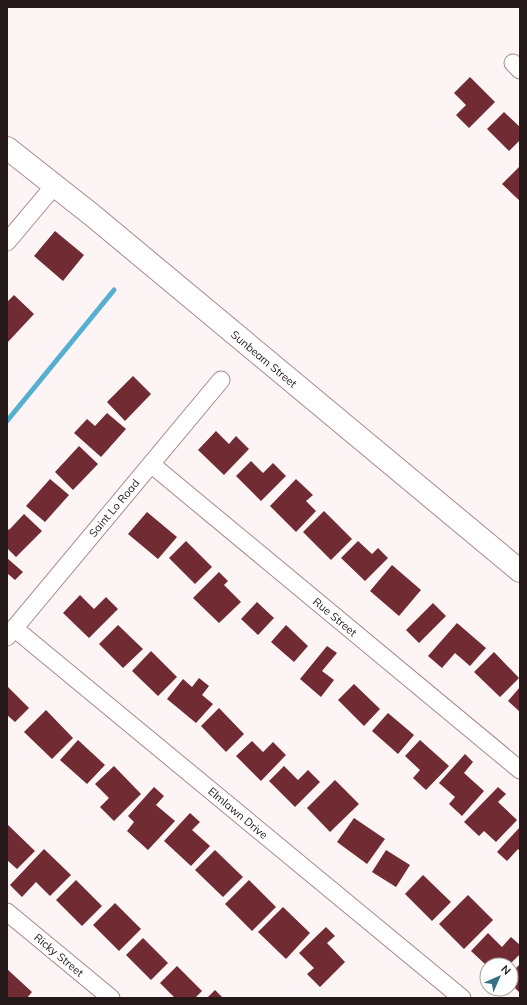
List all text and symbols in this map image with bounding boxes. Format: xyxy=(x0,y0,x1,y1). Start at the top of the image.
street label: Sunbeam Street xyxy=(228,327,300,391)
street label: Saint Lo Road xyxy=(86,476,142,540)
street label: Rue Street xyxy=(310,595,360,640)
street label: Elmlawn Drive xyxy=(205,784,271,842)
street label: Ricky Street xyxy=(31,930,87,980)
north arrow xyxy=(479,957,519,997)
text: N xyxy=(498,962,514,978)

